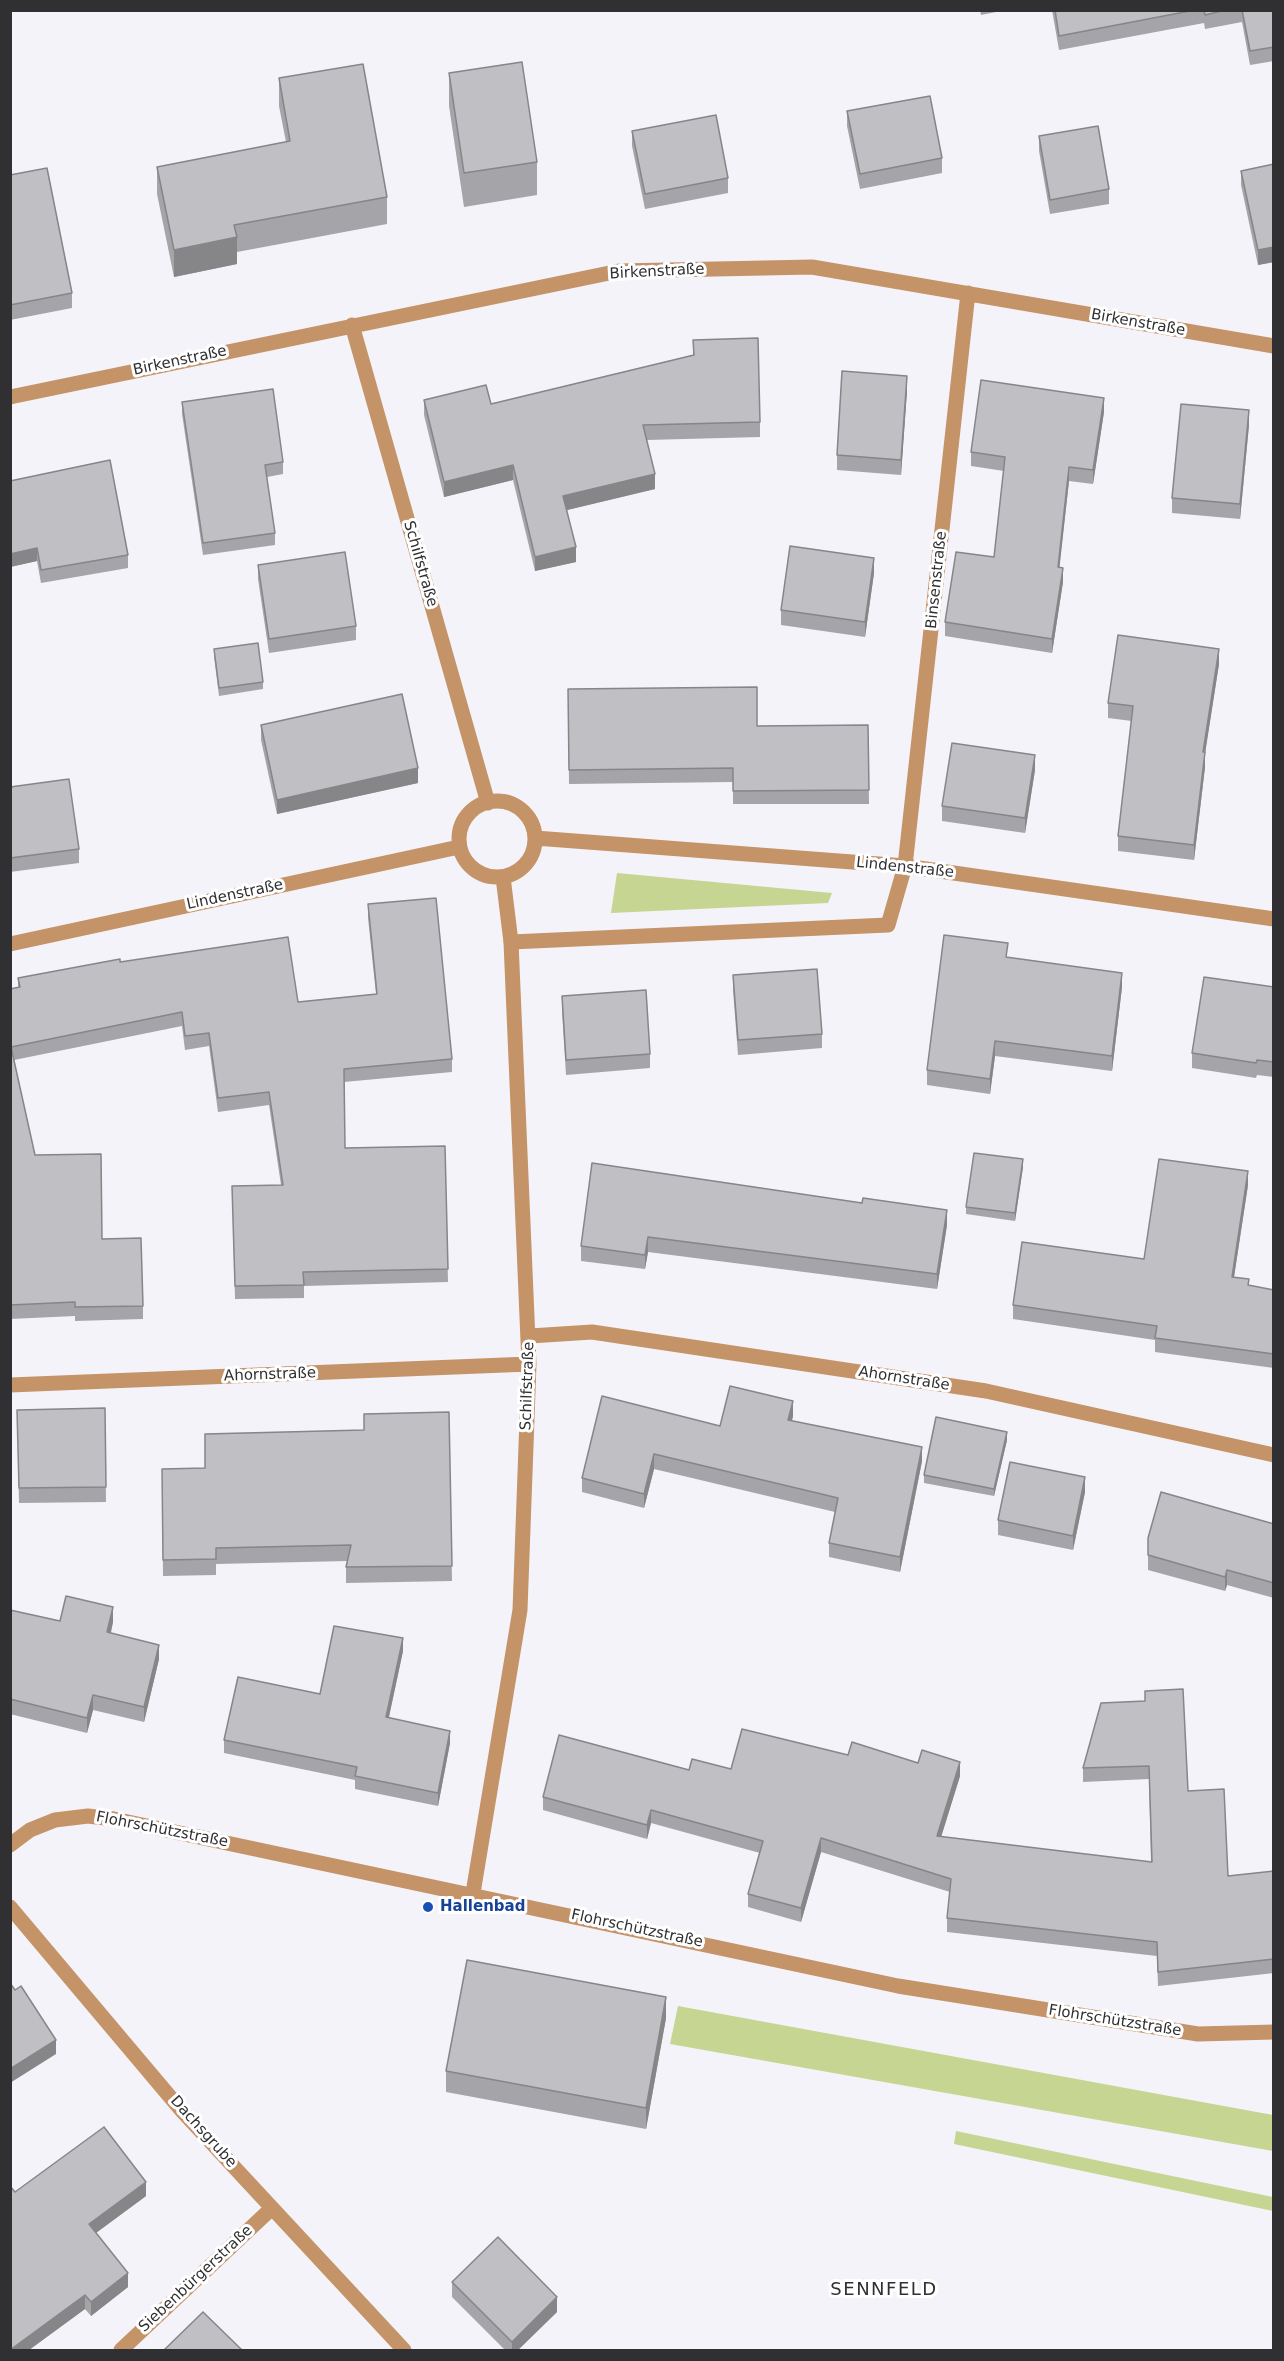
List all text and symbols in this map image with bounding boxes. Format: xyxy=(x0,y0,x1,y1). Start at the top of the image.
street label: Birkenstraße xyxy=(609,261,705,283)
street label: Birkenstraße xyxy=(1090,306,1186,340)
street label: Birkenstraße xyxy=(132,342,228,380)
street label: Schilfstraße xyxy=(399,519,441,609)
street label: Binsenstraße xyxy=(923,530,951,630)
street label: Lindenstraße xyxy=(855,854,955,882)
street label: Lindenstraße xyxy=(185,876,285,914)
street label: Schilfstraße xyxy=(517,1341,539,1431)
street label: Ahornstraße xyxy=(857,1363,951,1395)
street label: Ahornstraße xyxy=(224,1364,316,1386)
street label: Flohrschützstraße xyxy=(94,1808,230,1852)
place label: Hallenbad xyxy=(440,1898,525,1916)
marker: Hallenbad xyxy=(421,1900,435,1914)
street label: Flohrschützstraße xyxy=(569,1906,705,1952)
street label: Flohrschützstraße xyxy=(1047,2002,1183,2040)
street label: Dachsgrube xyxy=(166,2092,240,2172)
street label: Siebenbürgerstraße xyxy=(135,2222,257,2336)
district label: SENNFELD xyxy=(830,2279,938,2301)

